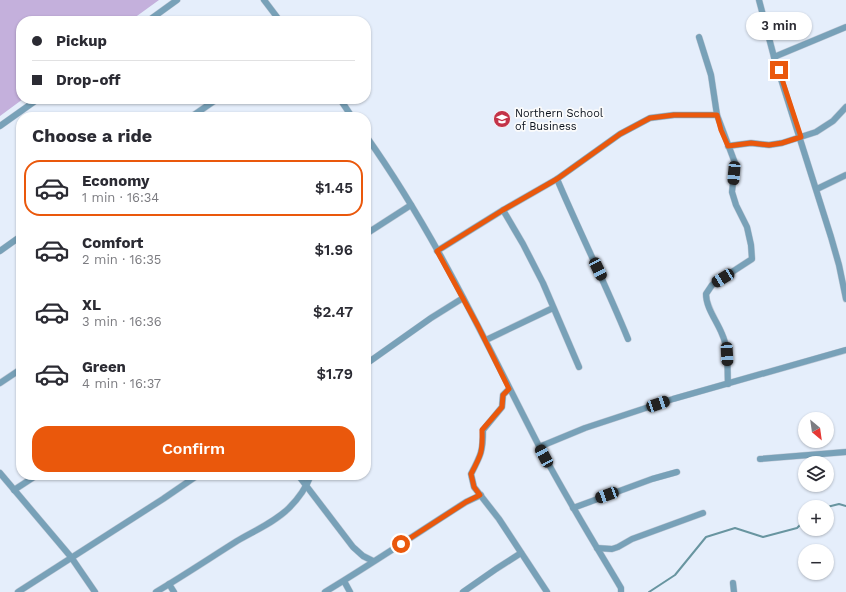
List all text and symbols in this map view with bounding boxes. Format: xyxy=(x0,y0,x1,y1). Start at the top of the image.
callout: 3 min xyxy=(746,12,812,40)
text: 3 min xyxy=(761,18,797,33)
text: Pickup xyxy=(56,32,107,50)
route end xyxy=(770,61,788,79)
text: Drop-off xyxy=(56,71,121,89)
place label: Northern School of Business xyxy=(515,107,604,133)
school or university icon: Northern School of Business xyxy=(492,109,512,129)
text: Choose a ride xyxy=(32,125,152,146)
car xyxy=(727,161,741,185)
icon: car xyxy=(34,170,70,206)
text: Economy xyxy=(82,172,149,190)
text: $1.45 xyxy=(315,179,353,197)
text: 1 min · 16:34 xyxy=(82,190,159,205)
icon: car xyxy=(34,232,70,268)
text: Comfort xyxy=(82,234,143,252)
text: $1.96 xyxy=(315,241,353,259)
text: 2 min · 16:35 xyxy=(82,252,161,267)
car xyxy=(587,256,609,282)
car xyxy=(710,267,736,289)
icon: car xyxy=(34,294,70,330)
text: XL xyxy=(82,296,101,314)
text: $2.47 xyxy=(313,303,353,321)
text: 3 min · 16:36 xyxy=(82,314,162,329)
car xyxy=(720,342,734,366)
icon: car xyxy=(34,356,70,392)
text: Green xyxy=(82,358,126,376)
text: $1.79 xyxy=(316,365,353,383)
text: 4 min · 16:37 xyxy=(82,376,161,391)
car xyxy=(645,394,671,414)
north arrow xyxy=(798,412,834,448)
map controls xyxy=(798,412,834,580)
button: Confirm xyxy=(32,426,355,472)
car xyxy=(533,443,555,469)
button: layers xyxy=(798,456,834,492)
car xyxy=(594,485,620,505)
button: + xyxy=(798,500,834,536)
route start xyxy=(392,535,410,553)
button: − xyxy=(798,544,834,580)

